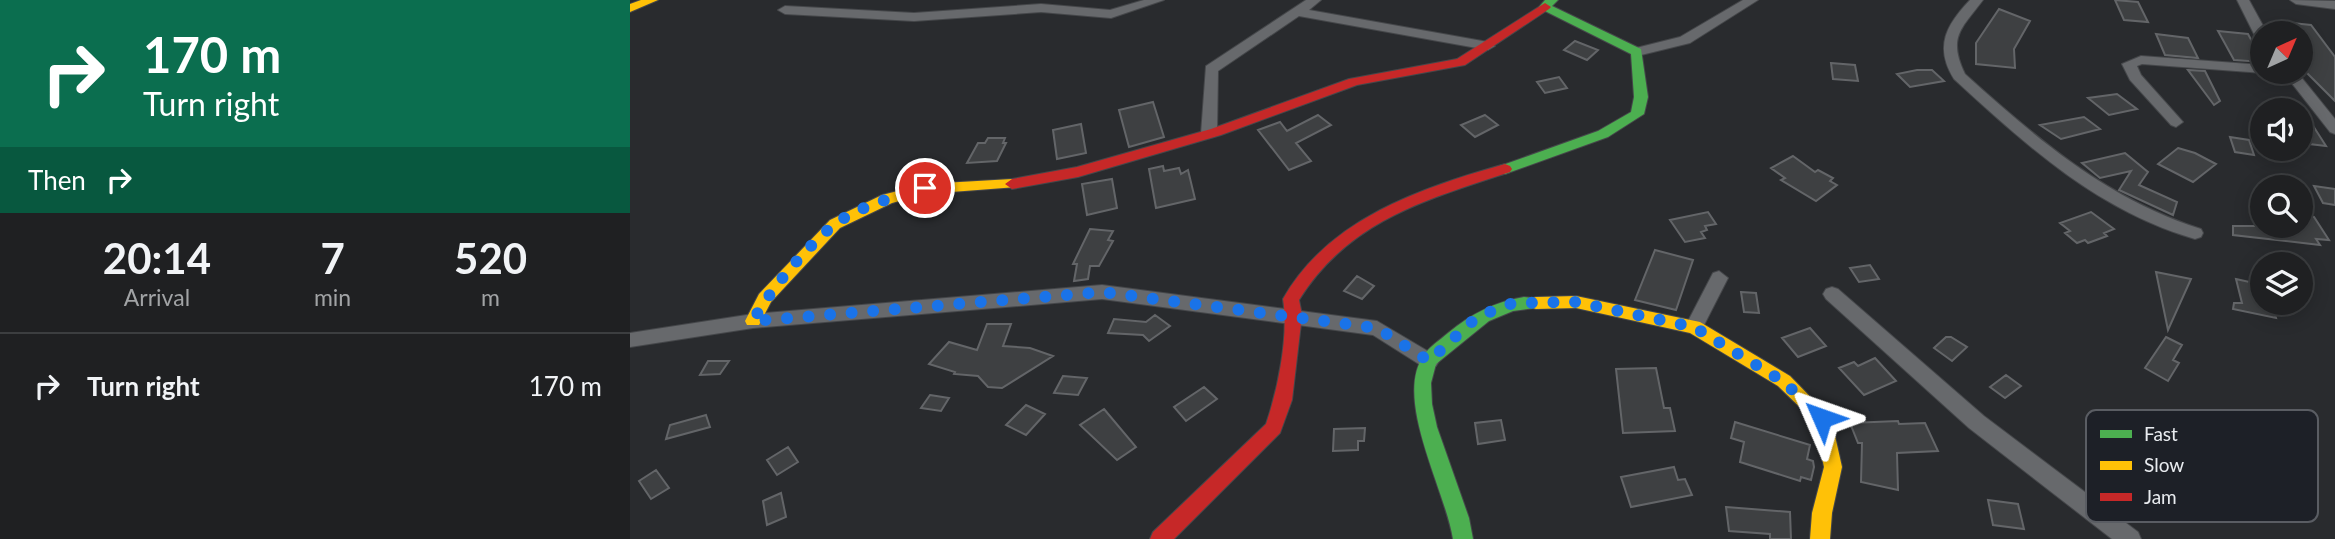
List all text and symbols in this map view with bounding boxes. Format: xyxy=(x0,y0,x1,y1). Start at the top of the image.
north arrow xyxy=(2250,21,2314,84)
map controls xyxy=(2250,21,2313,315)
text: 170 m xyxy=(143,25,281,83)
icon: right xyxy=(28,28,119,119)
text: Turn right xyxy=(143,84,279,123)
button: sound xyxy=(2250,98,2313,161)
pin xyxy=(895,158,955,218)
icon: right xyxy=(100,161,138,199)
text: Then xyxy=(28,164,86,196)
icon: arrive xyxy=(906,169,944,207)
button: search xyxy=(2250,175,2313,238)
text: 20:14 xyxy=(103,233,211,283)
text: 7 xyxy=(320,233,345,283)
text: 520 xyxy=(454,233,527,283)
button: layers xyxy=(2250,252,2313,315)
text: Arrival xyxy=(124,283,190,311)
text: min xyxy=(314,283,351,311)
text: m xyxy=(481,283,500,311)
icon: right xyxy=(28,367,66,405)
text: Turn right xyxy=(87,370,200,402)
text: 170 m xyxy=(529,370,602,402)
position arrow xyxy=(1785,381,1859,455)
legend xyxy=(2086,410,2318,522)
text: Fast xyxy=(2144,422,2178,445)
text: Slow xyxy=(2144,453,2184,476)
text: Jam xyxy=(2144,485,2177,508)

